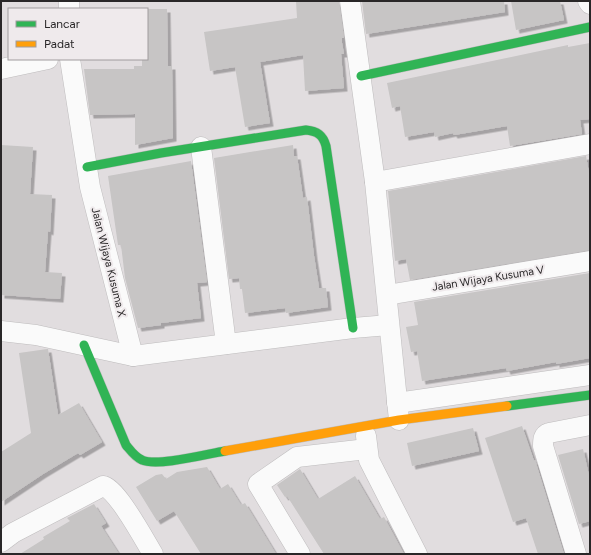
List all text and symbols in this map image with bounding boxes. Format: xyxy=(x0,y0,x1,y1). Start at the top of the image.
legend xyxy=(8,8,148,60)
text: Lancar xyxy=(44,17,80,31)
text: Padat xyxy=(44,37,75,51)
street label: Jalan Wijaya Kusuma X xyxy=(89,206,128,318)
street label: Jalan Wijaya Kusuma V xyxy=(431,263,545,294)

